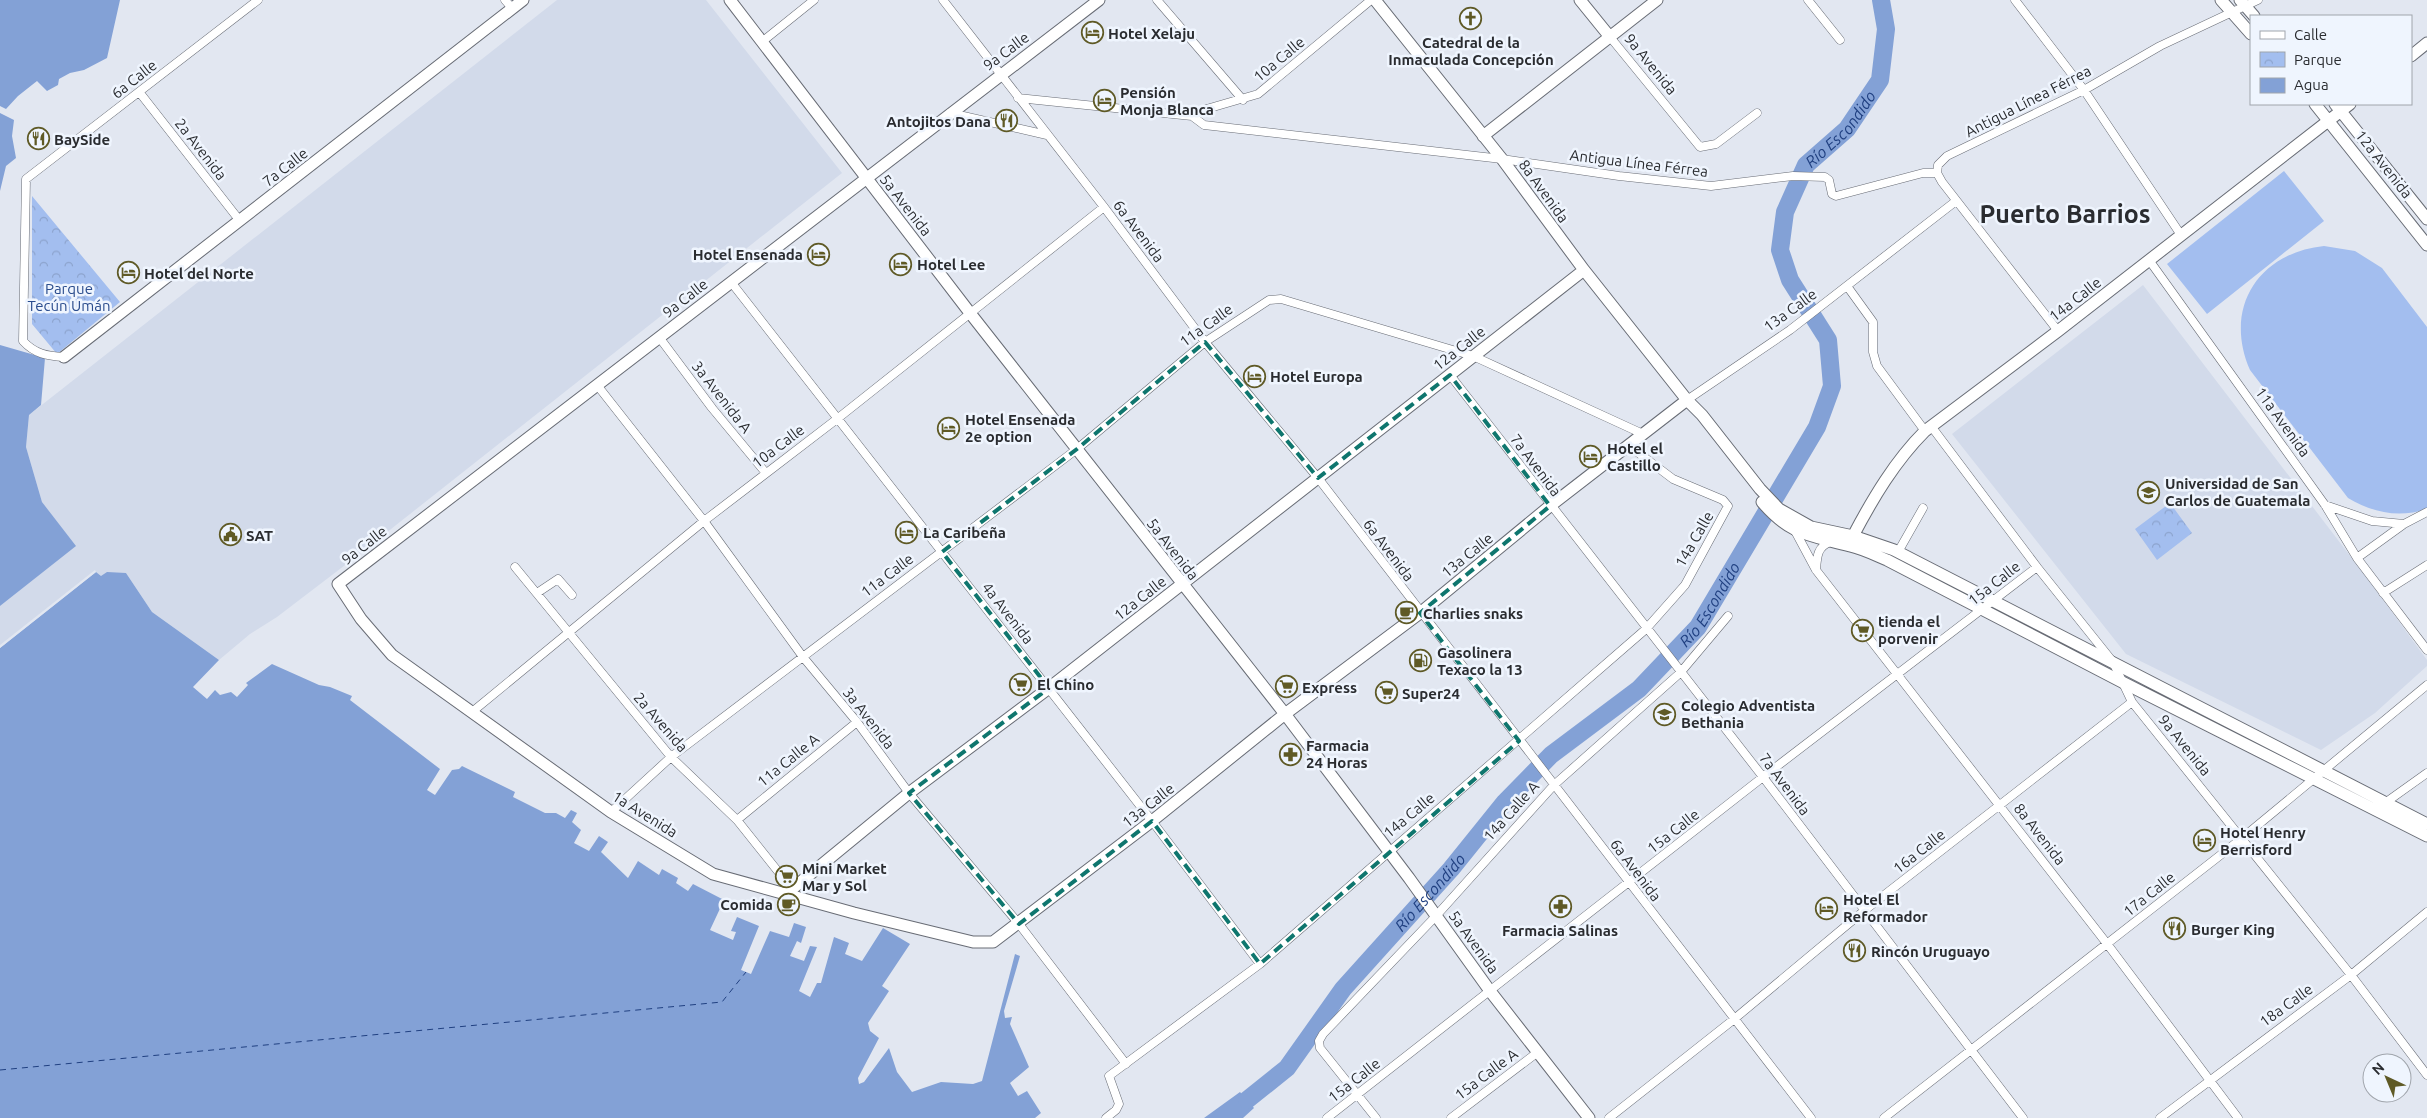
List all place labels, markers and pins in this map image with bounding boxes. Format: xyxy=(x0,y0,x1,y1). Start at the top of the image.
church icon: Catedral de la Inmaculada Concepción xyxy=(1459,7,1483,31)
hotel icon: Hotel Xelaju xyxy=(1080,21,1104,45)
place label: Hotel Xelaju xyxy=(1108,25,1195,42)
place label: Catedral de la Inmaculada Concepción xyxy=(1388,34,1554,68)
place label: Pensión Monja Blanca xyxy=(1120,84,1214,118)
hotel icon: Pensión Monja Blanca xyxy=(1092,89,1116,113)
restaurant icon: Antojitos Dana xyxy=(995,109,1019,133)
place label: Antojitos Dana xyxy=(886,113,991,130)
restaurant icon: BaySide xyxy=(26,127,50,151)
place label: BaySide xyxy=(54,131,110,148)
hotel icon: Hotel Ensenada xyxy=(807,242,831,266)
place label: Hotel Ensenada xyxy=(693,246,803,263)
hotel icon: Hotel Lee xyxy=(889,252,913,276)
place label: Hotel Lee xyxy=(917,256,985,273)
hotel icon: Hotel del Norte xyxy=(116,261,140,285)
place label: Hotel del Norte xyxy=(144,265,254,282)
hotel icon: Hotel Europa xyxy=(1242,364,1266,388)
place label: Hotel Europa xyxy=(1270,368,1363,385)
place label: Hotel Ensenada 2e option xyxy=(965,411,1075,445)
hotel icon: Hotel Ensenada 2e option xyxy=(937,416,961,440)
place label: Hotel el Castillo xyxy=(1607,440,1664,474)
hotel icon: Hotel el Castillo xyxy=(1579,445,1603,469)
place label: Universidad de San Carlos de Guatemala xyxy=(2165,475,2311,509)
school or university icon: Universidad de San Carlos de Guatemala xyxy=(2137,480,2161,504)
hotel icon: La Caribeña xyxy=(895,520,919,544)
public building icon: SAT xyxy=(218,523,242,547)
place label: La Caribeña xyxy=(923,524,1006,541)
place label: SAT xyxy=(246,527,273,544)
cafe icon: Charlies snaks xyxy=(1395,601,1419,625)
place label: Charlies snaks xyxy=(1423,605,1523,622)
place label: tienda el porvenir xyxy=(1878,613,1940,647)
supermarket icon: tienda el porvenir xyxy=(1850,618,1874,642)
place label: Gasolinera Texaco la 13 xyxy=(1437,644,1523,678)
fuel station icon: Gasolinera Texaco la 13 xyxy=(1409,649,1433,673)
supermarket icon: El Chino xyxy=(1009,672,1033,696)
supermarket icon: Express xyxy=(1274,675,1298,699)
place label: El Chino xyxy=(1037,676,1094,693)
place label: Express xyxy=(1302,679,1357,696)
supermarket icon: Super24 xyxy=(1374,681,1398,705)
place label: Super24 xyxy=(1402,685,1460,702)
place label: Colegio Adventista Bethania xyxy=(1681,697,1815,731)
school or university icon: Colegio Adventista Bethania xyxy=(1653,702,1677,726)
place label: Farmacia 24 Horas xyxy=(1306,737,1369,771)
pharmacy icon: Farmacia 24 Horas xyxy=(1278,742,1302,766)
place label: Hotel Henry Berrisford xyxy=(2220,824,2306,858)
hotel icon: Hotel Henry Berrisford xyxy=(2192,829,2216,853)
place label: Mini Market Mar y Sol xyxy=(802,860,887,894)
supermarket icon: Mini Market Mar y Sol xyxy=(774,865,798,889)
place label: Hotel El Reformador xyxy=(1843,891,1929,925)
cafe icon: Comida xyxy=(777,892,801,916)
pharmacy icon: Farmacia Salinas xyxy=(1548,895,1572,919)
place label: Comida xyxy=(720,896,773,913)
hotel icon: Hotel El Reformador xyxy=(1815,896,1839,920)
restaurant icon: Burger King xyxy=(2163,917,2187,941)
place label: Burger King xyxy=(2191,921,2275,938)
place label: Farmacia Salinas xyxy=(1502,922,1618,939)
restaurant icon: Rincón Uruguayo xyxy=(1843,939,1867,963)
place label: Rincón Uruguayo xyxy=(1871,943,1990,960)

